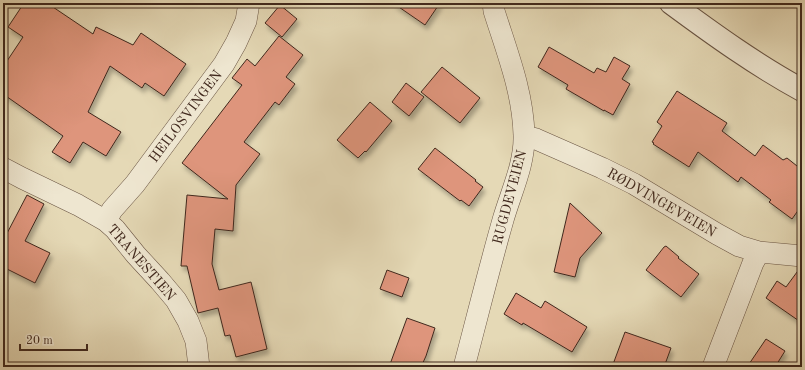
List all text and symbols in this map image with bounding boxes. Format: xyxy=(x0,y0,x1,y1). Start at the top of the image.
street label: HEILOSVINGEN xyxy=(147,68,225,165)
street label: RUGDEVEIEN xyxy=(491,148,529,246)
street label: RØDVINGEVEIEN xyxy=(605,166,719,240)
street label: TRANESTIEN xyxy=(105,222,178,304)
scale bar xyxy=(20,326,87,352)
text: 20 m xyxy=(26,335,53,347)

